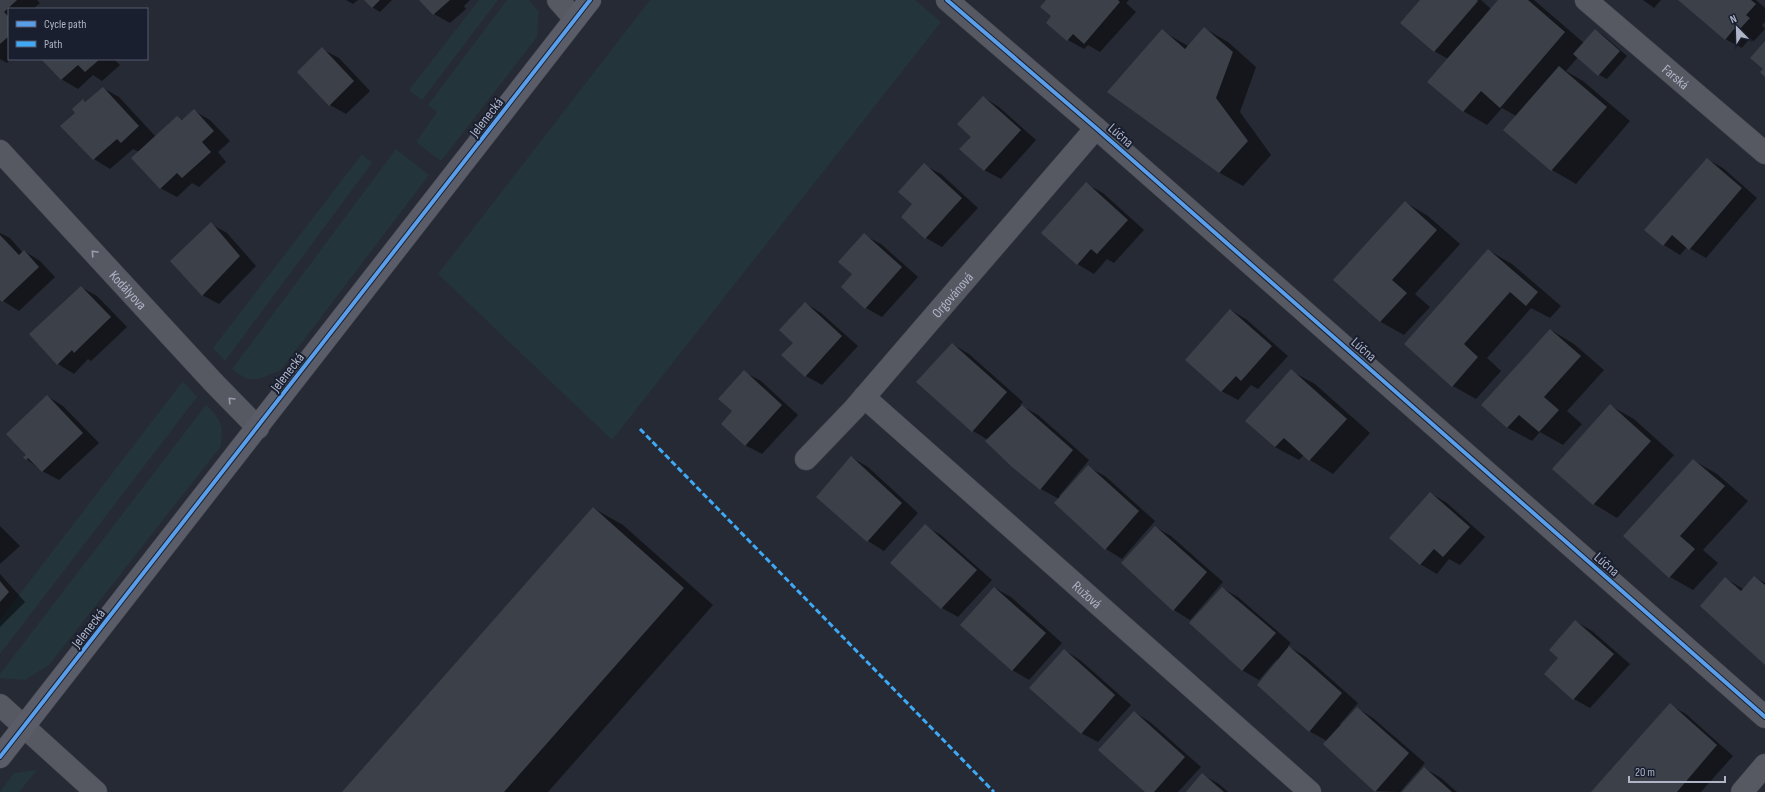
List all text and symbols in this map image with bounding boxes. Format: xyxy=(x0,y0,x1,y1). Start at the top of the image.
legend xyxy=(8,8,148,60)
north arrow xyxy=(1717,8,1757,48)
text: N xyxy=(1728,12,1739,26)
text: Cycle path xyxy=(44,17,86,32)
text: Path xyxy=(44,37,62,52)
street label: Farská xyxy=(1658,61,1692,93)
street label: Jelenecká xyxy=(465,94,507,141)
street label: Lúčna xyxy=(1105,120,1137,151)
one-way arrow xyxy=(92,251,99,258)
street label: Kodályova xyxy=(105,267,150,313)
street label: Orgovánová xyxy=(928,269,977,321)
street label: Lúčna xyxy=(1348,334,1380,365)
street label: Jelenecká xyxy=(266,349,308,396)
one-way arrow xyxy=(228,397,236,405)
street label: Lúčna xyxy=(1591,549,1623,580)
street label: Ružová xyxy=(1069,577,1105,612)
street label: Jelenecká xyxy=(67,605,109,652)
scale bar xyxy=(1629,758,1725,784)
text: 20 m xyxy=(1635,765,1655,780)

